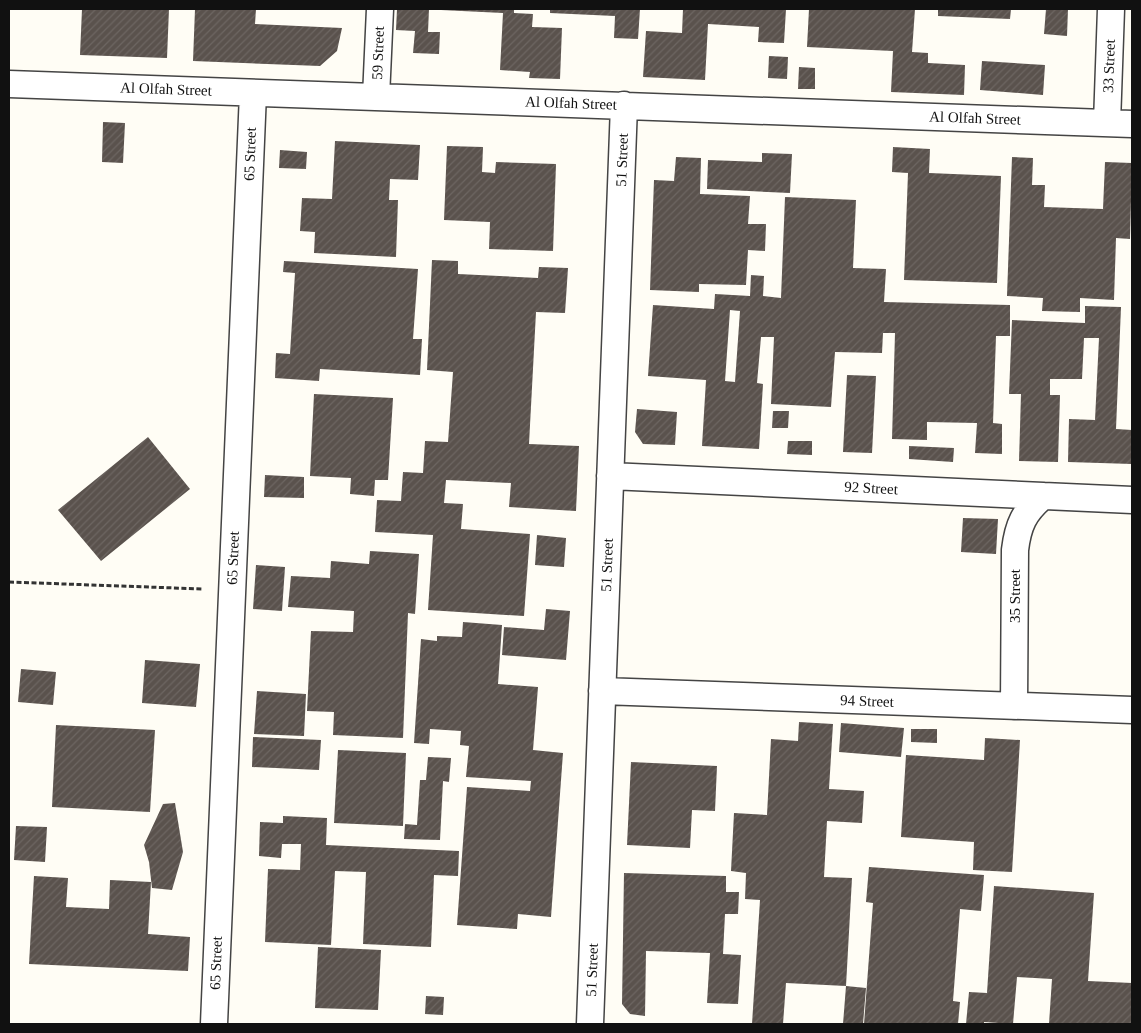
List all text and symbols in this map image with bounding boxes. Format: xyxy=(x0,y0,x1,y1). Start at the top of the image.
street label: 59 Street xyxy=(369,25,387,80)
street label: 33 Street xyxy=(1100,38,1118,93)
street label: Al Olfah Street xyxy=(120,79,213,99)
street label: Al Olfah Street xyxy=(525,93,618,113)
street label: Al Olfah Street xyxy=(929,108,1022,128)
street label: 65 Street xyxy=(241,126,259,181)
street label: 51 Street xyxy=(613,132,631,187)
street label: 92 Street xyxy=(844,479,899,497)
street label: 65 Street xyxy=(224,530,242,585)
street label: 51 Street xyxy=(598,537,616,592)
street label: 35 Street xyxy=(1007,568,1023,623)
street label: 94 Street xyxy=(840,692,895,710)
street label: 65 Street xyxy=(207,935,225,990)
street label: 51 Street xyxy=(583,942,601,997)

